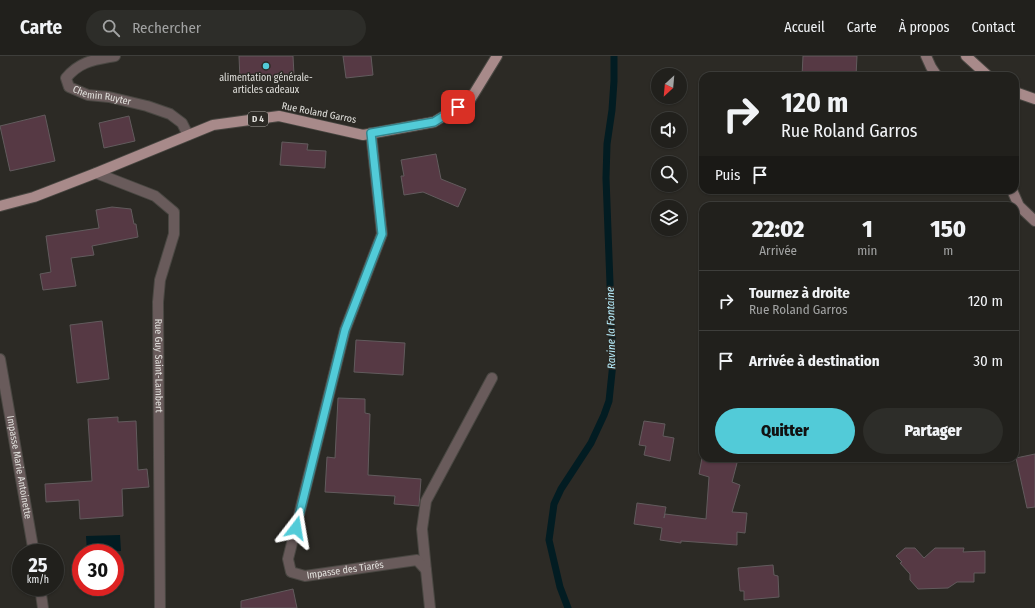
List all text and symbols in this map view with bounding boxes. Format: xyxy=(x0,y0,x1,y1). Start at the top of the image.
search box xyxy=(86,10,366,46)
text: Carte xyxy=(20,16,62,39)
icon: search xyxy=(100,17,122,39)
text: Rechercher xyxy=(132,19,201,37)
text: Accueil xyxy=(784,19,825,36)
text: Carte xyxy=(847,19,877,36)
text: À propos xyxy=(899,19,950,36)
text: Contact xyxy=(972,19,1015,36)
marker: alimentation générale- articles cadeaux xyxy=(261,61,271,71)
north arrow xyxy=(651,68,687,104)
map controls xyxy=(651,68,687,236)
place label: alimentation générale- articles cadeaux xyxy=(219,72,313,96)
street label: Chemin Ruyter xyxy=(71,83,133,108)
text: 120 m xyxy=(781,86,848,119)
icon: right xyxy=(715,88,767,140)
pin xyxy=(441,90,475,124)
icon: arrive xyxy=(447,96,469,118)
street label: Rue Roland Garros xyxy=(281,100,357,126)
road number: D 4 xyxy=(248,112,268,126)
button: sound xyxy=(651,112,687,148)
text: Rue Roland Garros xyxy=(781,120,918,142)
button: search xyxy=(651,156,687,192)
icon: arrive xyxy=(749,164,771,186)
text: Puis xyxy=(715,166,741,184)
button: layers xyxy=(651,200,687,236)
text: 22:02 xyxy=(752,215,804,243)
text: 1 xyxy=(862,215,873,243)
text: 150 xyxy=(930,215,966,243)
text: Arrivée xyxy=(759,243,797,258)
text: min xyxy=(857,243,877,258)
text: m xyxy=(943,243,953,258)
text: Tournez à droite xyxy=(749,284,850,302)
water label: Ravine la Fontaine xyxy=(604,287,618,369)
icon: right xyxy=(715,290,737,312)
text: 120 m xyxy=(968,292,1003,310)
text: Rue Roland Garros xyxy=(749,302,848,317)
street label: Rue Guy Saint-Lambert xyxy=(152,319,165,413)
icon: arrive xyxy=(715,350,737,372)
text: Arrivée à destination xyxy=(749,352,880,370)
text: 30 m xyxy=(973,352,1003,370)
button: Quitter xyxy=(715,408,855,454)
button: Partager xyxy=(863,408,1003,454)
street label: Impasse Marie Antoinette xyxy=(4,415,34,520)
position arrow xyxy=(275,507,317,549)
speed limit sign: 30 xyxy=(72,544,124,596)
text: 25 xyxy=(28,553,48,577)
street label: Impasse des Tiarés xyxy=(306,559,385,582)
text: km/h xyxy=(27,574,49,586)

